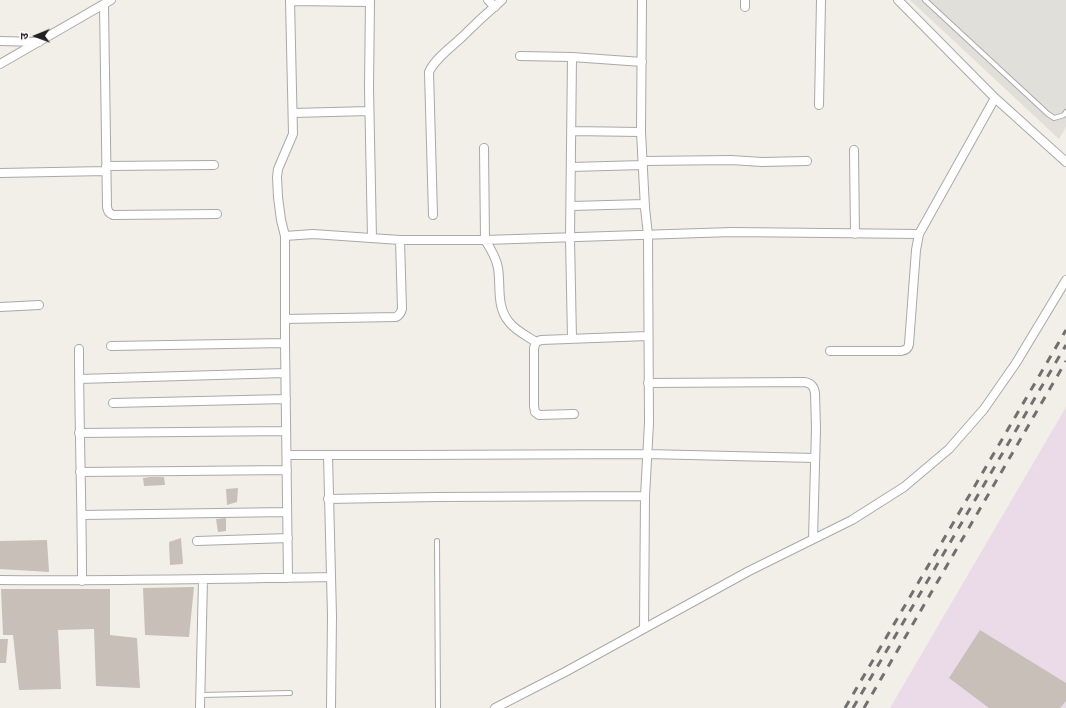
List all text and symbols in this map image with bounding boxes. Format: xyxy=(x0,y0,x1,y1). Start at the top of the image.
north arrow xyxy=(16,16,56,56)
text: उ xyxy=(16,33,31,40)

